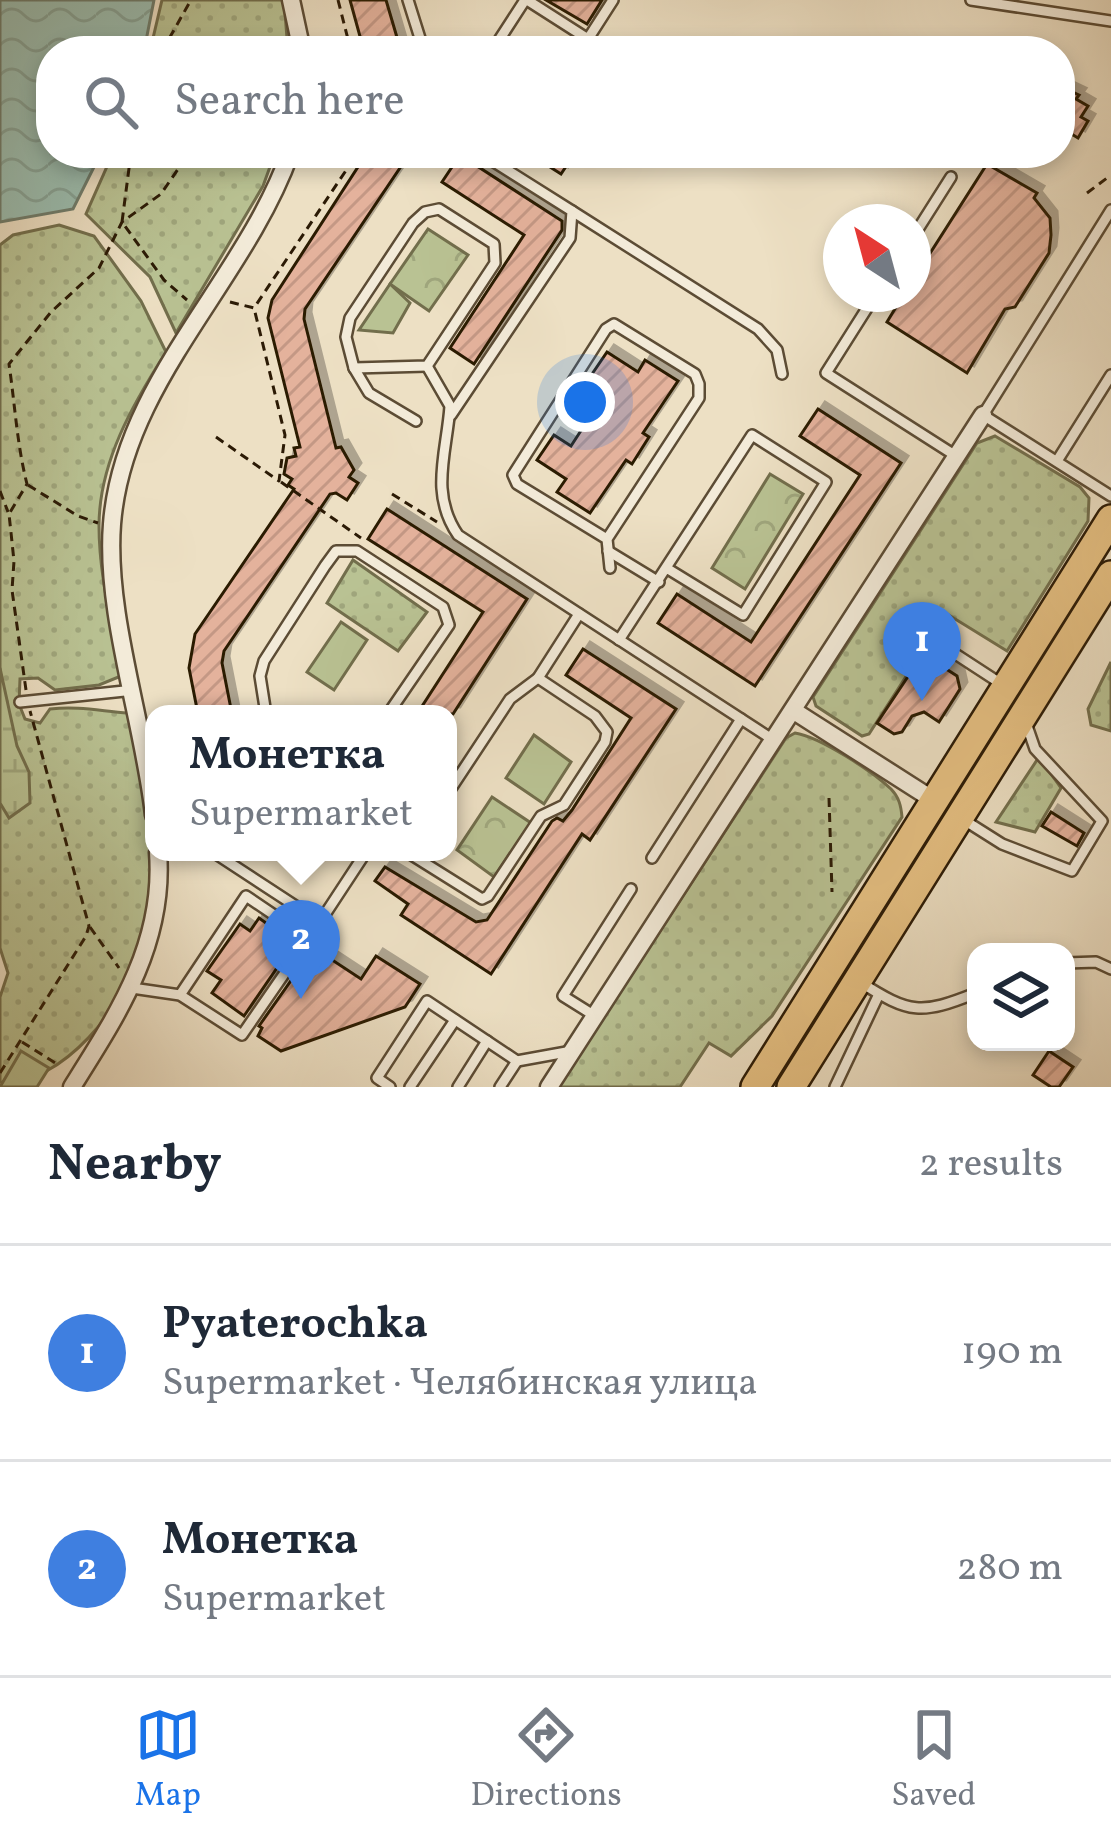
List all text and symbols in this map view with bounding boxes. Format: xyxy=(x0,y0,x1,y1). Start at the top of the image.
search box xyxy=(36,36,1075,168)
icon: search xyxy=(78,69,144,135)
text: Search here xyxy=(174,71,405,134)
north arrow xyxy=(823,204,931,312)
your location xyxy=(555,372,615,432)
pin: 1 xyxy=(883,602,961,701)
popup xyxy=(145,705,457,861)
text: Монетка xyxy=(189,725,385,788)
text: Supermarket xyxy=(189,788,413,842)
pin: 2 xyxy=(262,900,340,999)
map controls xyxy=(967,943,1075,1051)
button: layers xyxy=(967,943,1075,1051)
text: Nearby xyxy=(48,1130,222,1201)
text: 2 results xyxy=(919,1138,1063,1192)
text: Pyaterochka xyxy=(162,1294,428,1357)
text: 1 xyxy=(79,1326,95,1380)
text: 190 m xyxy=(961,1326,1063,1380)
text: Supermarket · Челябинская улица xyxy=(162,1357,758,1411)
text: Монетка xyxy=(162,1510,358,1573)
text: 2 xyxy=(77,1542,97,1596)
text: 280 m xyxy=(956,1542,1063,1596)
text: Supermarket xyxy=(162,1573,386,1627)
tab: Map xyxy=(135,1702,201,1820)
tab: Directions xyxy=(470,1702,622,1820)
tab: Saved xyxy=(891,1702,976,1820)

